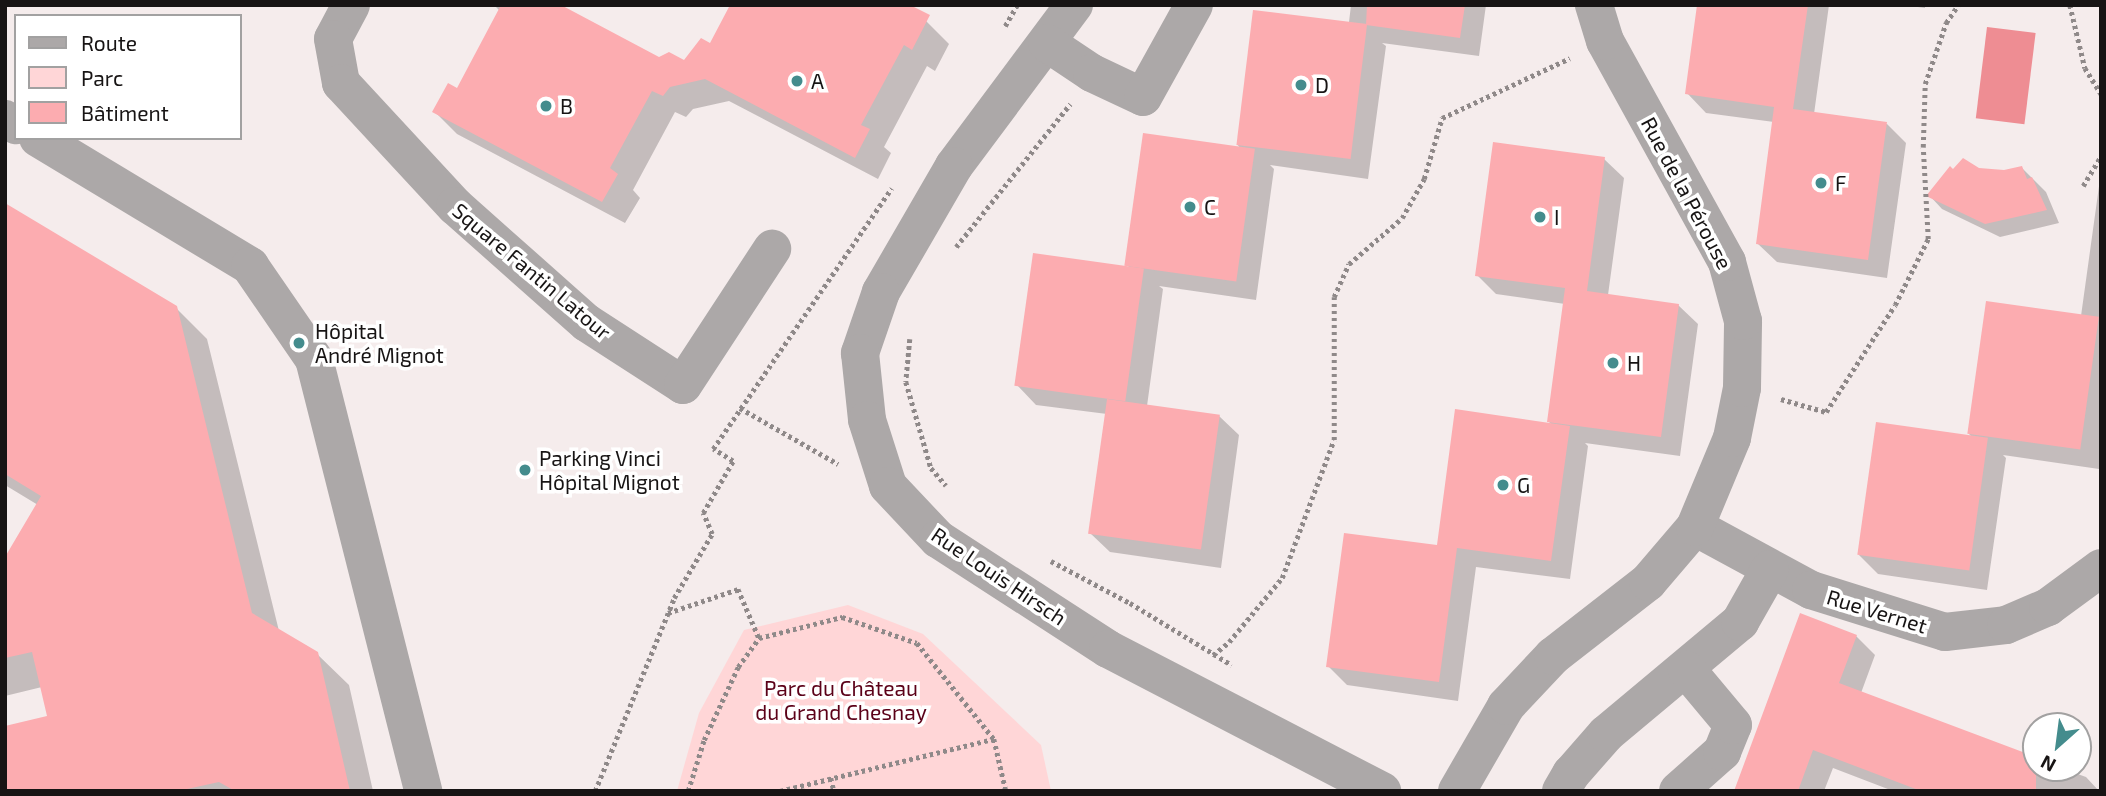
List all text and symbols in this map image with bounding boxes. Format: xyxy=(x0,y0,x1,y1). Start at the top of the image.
legend xyxy=(14,14,242,140)
text: Route xyxy=(81,30,137,55)
text: Parc xyxy=(81,65,123,90)
place label: A xyxy=(811,68,824,94)
place label: D xyxy=(1315,72,1329,98)
marker: A xyxy=(789,73,805,89)
marker: D xyxy=(1293,77,1309,93)
place label: B xyxy=(560,93,573,119)
marker: B xyxy=(538,98,554,114)
text: Bâtiment xyxy=(81,100,169,125)
street label: Rue de la Pérouse xyxy=(1636,113,1738,273)
place label: F xyxy=(1835,170,1846,196)
marker: F xyxy=(1813,175,1829,191)
place label: C xyxy=(1204,194,1216,220)
street label: Square Fantin Latour xyxy=(448,197,616,345)
marker: C xyxy=(1182,199,1198,215)
place label: I xyxy=(1554,204,1560,230)
marker: I xyxy=(1532,209,1548,225)
place label: Hôpital André Mignot xyxy=(315,318,444,368)
marker: Hôpital André Mignot xyxy=(289,333,309,353)
place label: H xyxy=(1627,350,1641,376)
marker: H xyxy=(1605,355,1621,371)
place label: Parking Vinci Hôpital Mignot xyxy=(539,445,680,495)
marker: Parking Vinci Hôpital Mignot xyxy=(517,462,533,478)
place label: G xyxy=(1517,472,1530,498)
marker: G xyxy=(1495,477,1511,493)
street label: Rue Louis Hirsch xyxy=(927,522,1071,630)
street label: Rue Vernet xyxy=(1824,584,1930,638)
park label: Parc du Château du Grand Chesnay xyxy=(755,675,927,725)
north arrow xyxy=(2022,712,2092,782)
text: N xyxy=(2036,751,2059,778)

